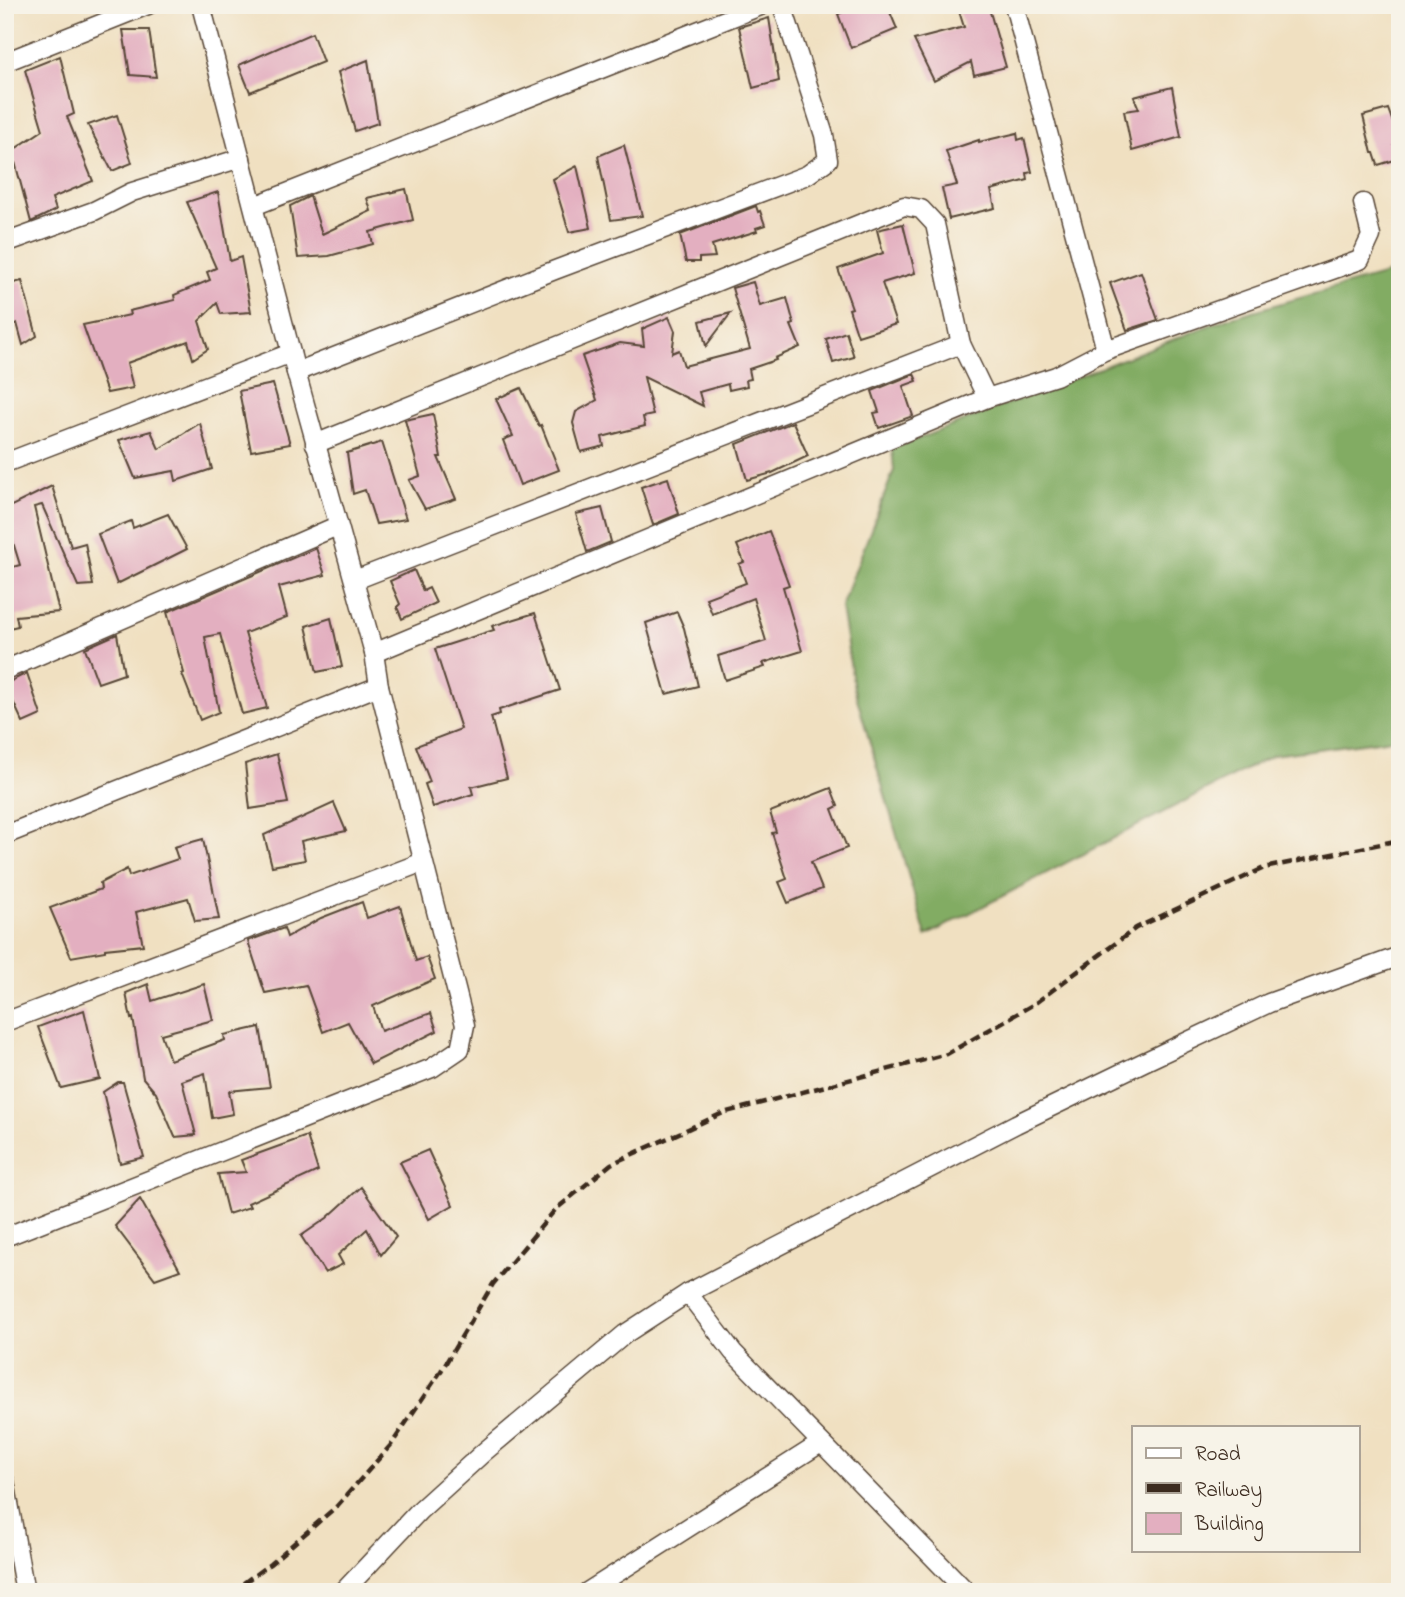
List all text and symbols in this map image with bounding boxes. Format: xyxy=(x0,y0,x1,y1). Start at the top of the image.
legend xyxy=(1132,1426,1360,1552)
text: Road xyxy=(1195,1440,1241,1470)
text: Railway xyxy=(1195,1476,1262,1508)
text: Building xyxy=(1194,1510,1264,1542)

